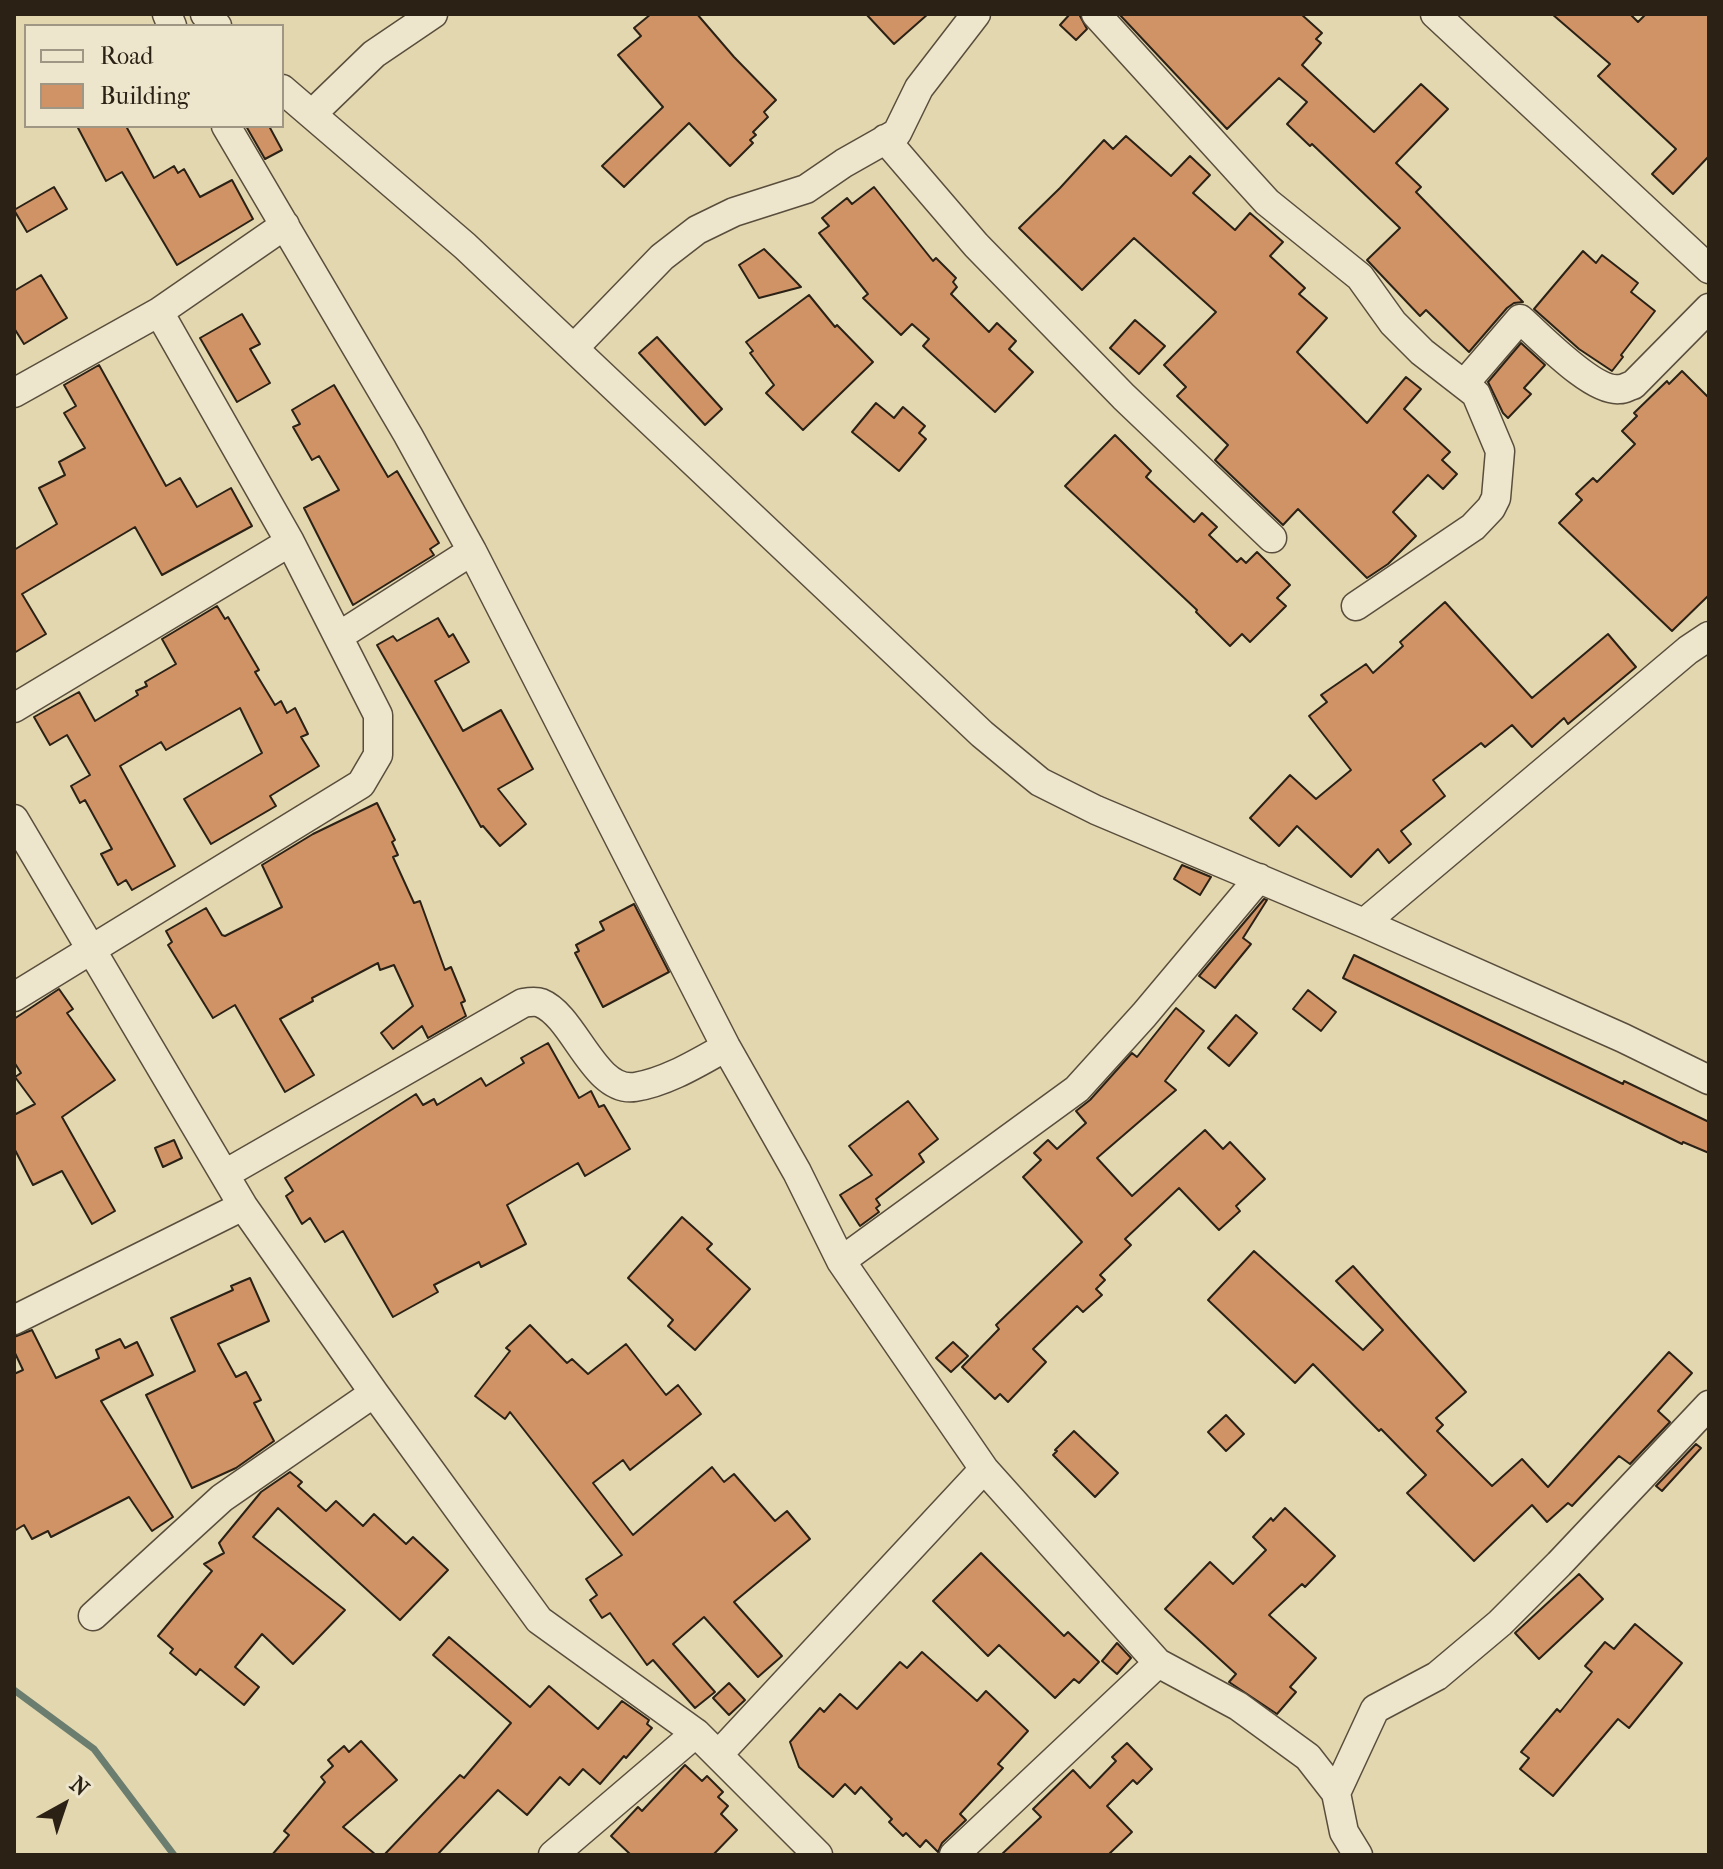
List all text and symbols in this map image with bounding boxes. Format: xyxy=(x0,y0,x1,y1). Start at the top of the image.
legend xyxy=(24,24,284,128)
text: Road xyxy=(100,42,153,70)
text: Building xyxy=(100,82,190,110)
north arrow xyxy=(24,1765,104,1845)
text: N xyxy=(65,1771,94,1802)

